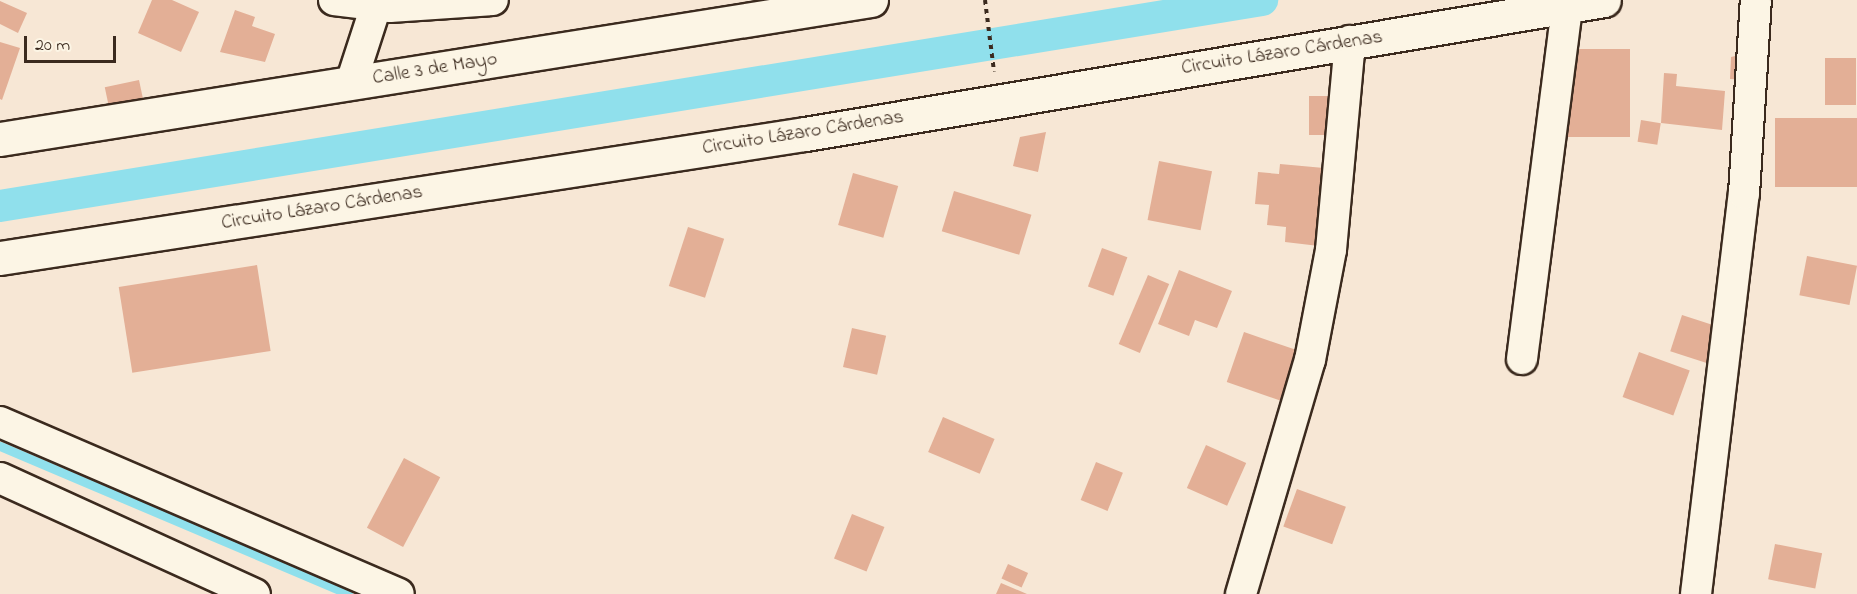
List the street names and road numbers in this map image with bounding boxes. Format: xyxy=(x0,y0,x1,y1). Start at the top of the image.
street label: Circuito Lázaro Cárdenas xyxy=(1180,25,1384,81)
street label: Calle 3 de Mayo xyxy=(371,47,499,91)
street label: Circuito Lázaro Cárdenas xyxy=(701,105,905,161)
street label: Circuito Lázaro Cárdenas xyxy=(220,180,424,236)

